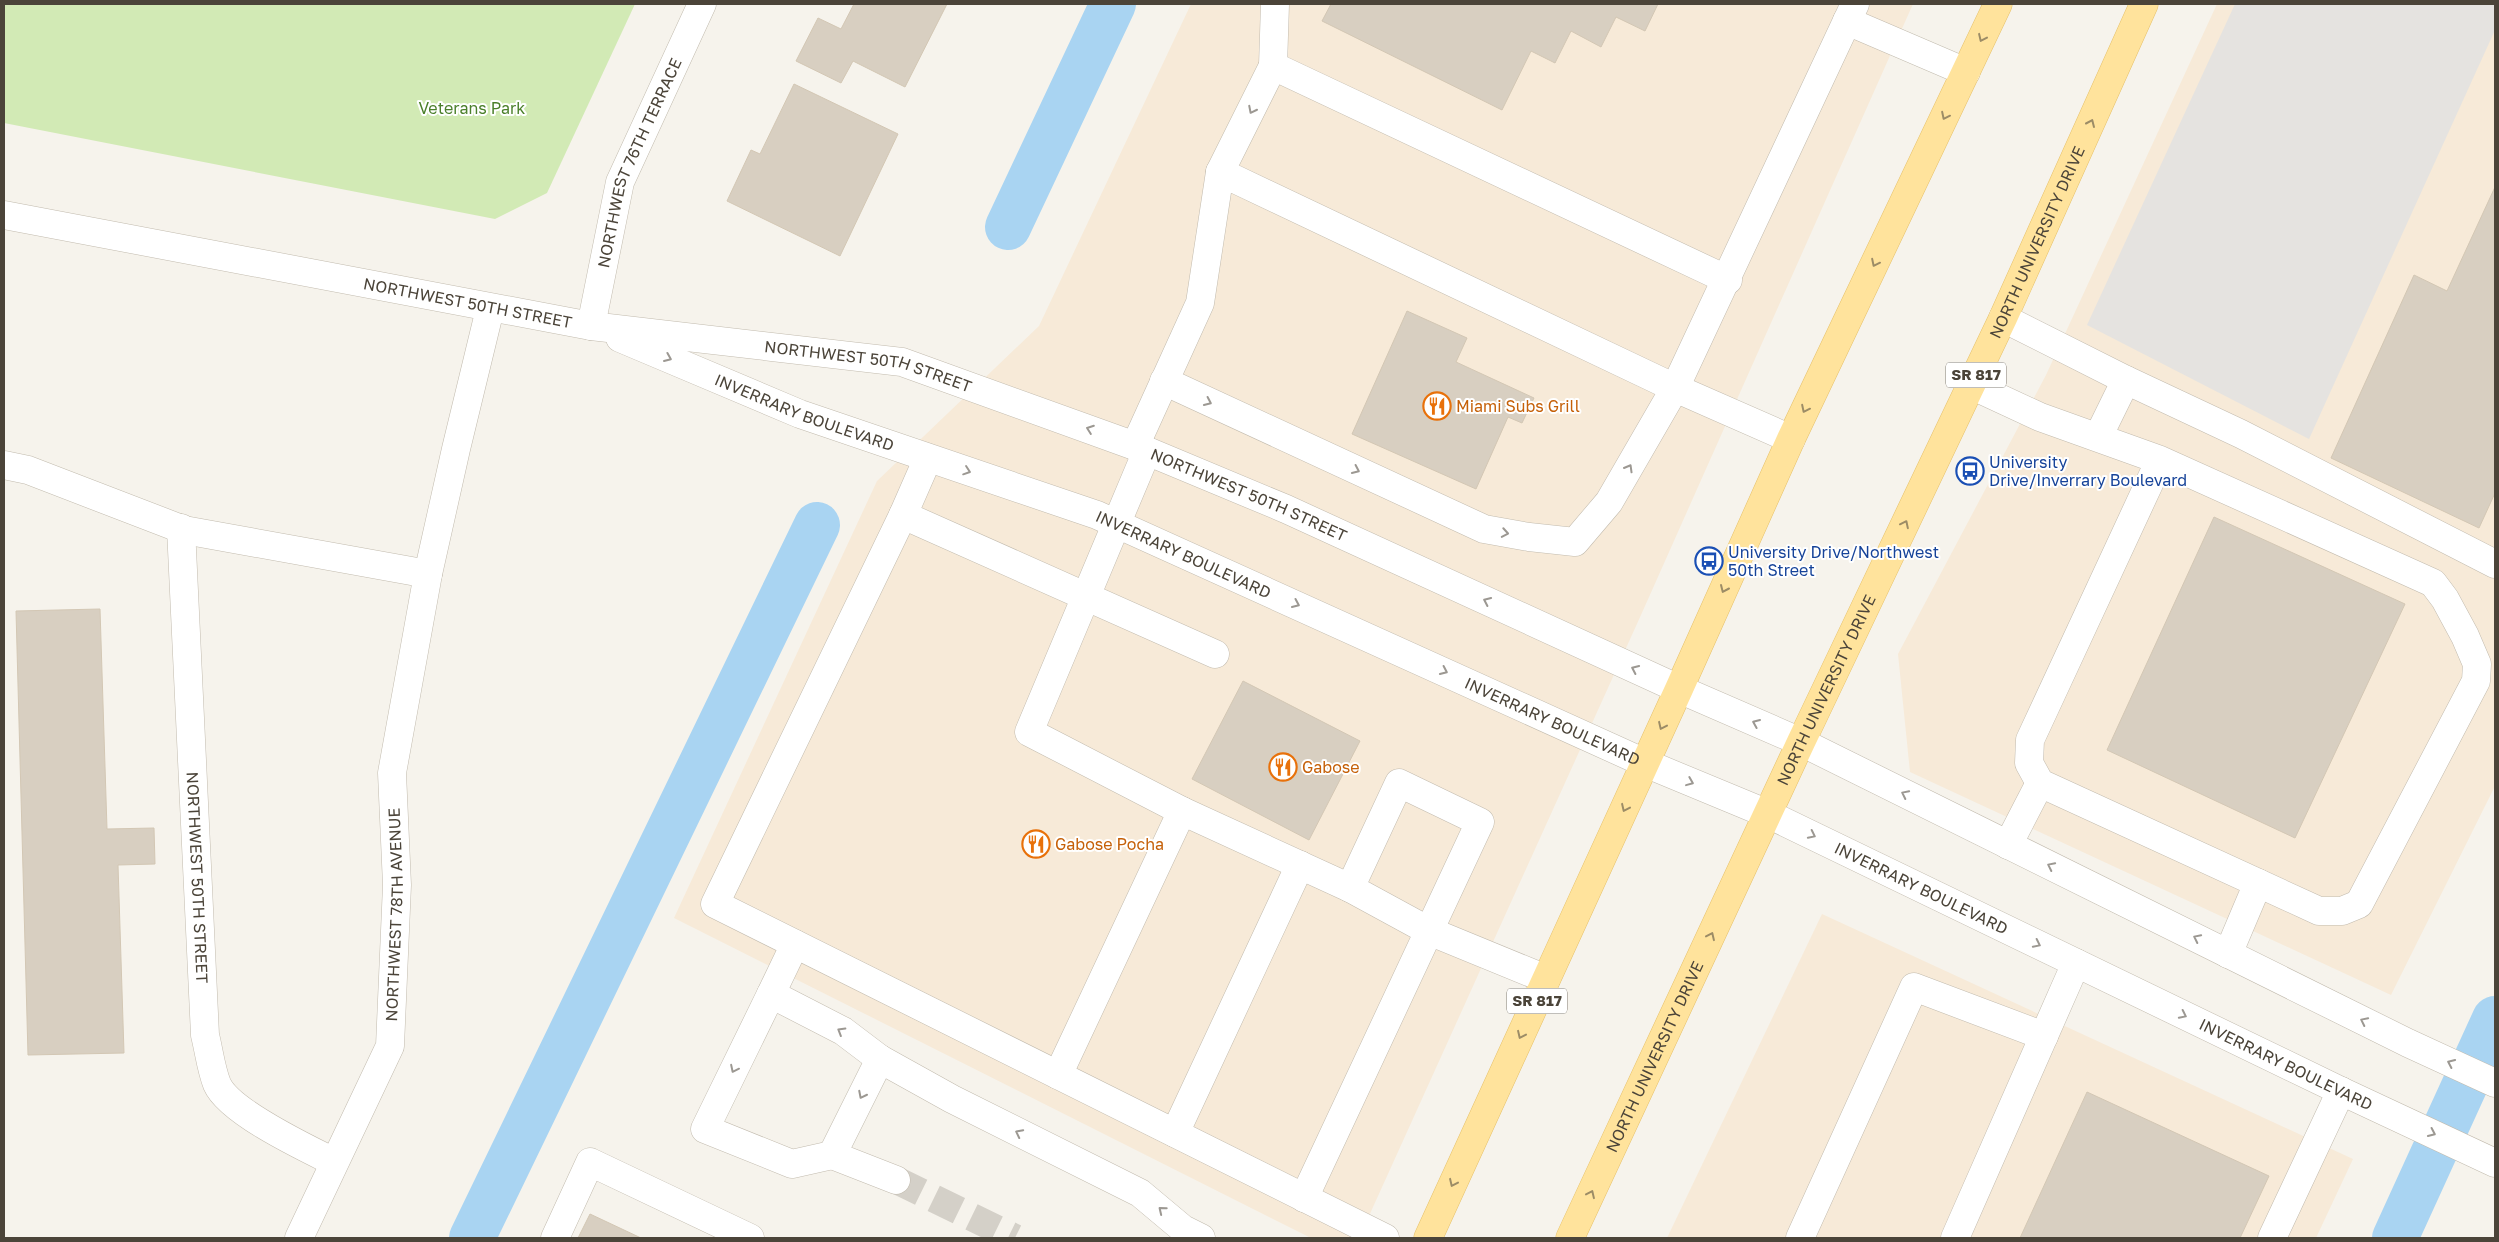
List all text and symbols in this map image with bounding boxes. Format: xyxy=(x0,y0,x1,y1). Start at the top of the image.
one-way arrow xyxy=(1977,33,1988,42)
street label: NORTHWEST 76TH TERRACE xyxy=(593,55,686,270)
park label: Veterans Park xyxy=(419,98,525,118)
one-way arrow xyxy=(1247,105,1258,114)
one-way arrow xyxy=(1941,111,1951,120)
one-way arrow xyxy=(2084,119,2095,128)
street label: NORTH UNIVERSITY DRIVE xyxy=(1985,143,2089,341)
one-way arrow xyxy=(1871,258,1881,267)
street label: NORTHWEST 50TH STREET xyxy=(362,273,574,332)
street label: NORTHWEST 50TH STREET xyxy=(763,336,975,396)
one-way arrow xyxy=(663,352,672,363)
road number: SR 817 xyxy=(1946,362,2006,388)
street label: INVERRARY BOULEVARD xyxy=(712,369,897,455)
restaurant icon: Miami Subs Grill xyxy=(1422,391,1452,421)
one-way arrow xyxy=(1203,396,1212,406)
place label: Miami Subs Grill xyxy=(1456,396,1580,416)
one-way arrow xyxy=(1801,404,1811,413)
one-way arrow xyxy=(1086,425,1094,435)
street label: NORTHWEST 50TH STREET xyxy=(1148,444,1350,546)
place label: University Drive/Inverrary Boulevard xyxy=(1989,452,2187,490)
bus stop icon: University Drive/Inverrary Boulevard xyxy=(1955,456,1985,486)
one-way arrow xyxy=(1351,464,1360,474)
one-way arrow xyxy=(963,465,971,475)
one-way arrow xyxy=(1623,465,1633,474)
street label: INVERRARY BOULEVARD xyxy=(1093,506,1274,602)
one-way arrow xyxy=(1898,520,1909,529)
one-way arrow xyxy=(1500,528,1509,538)
place label: University Drive/Northwest 50th Street xyxy=(1728,542,1939,580)
bus stop icon: University Drive/Northwest 50th Street xyxy=(1694,546,1724,576)
one-way arrow xyxy=(1719,584,1730,593)
street label: NORTH UNIVERSITY DRIVE xyxy=(1772,591,1880,788)
one-way arrow xyxy=(1291,597,1300,608)
one-way arrow xyxy=(1483,597,1492,607)
one-way arrow xyxy=(1631,664,1640,675)
one-way arrow xyxy=(1439,665,1448,676)
street label: INVERRARY BOULEVARD xyxy=(1462,673,1643,769)
one-way arrow xyxy=(1752,718,1761,729)
one-way arrow xyxy=(1658,721,1668,730)
restaurant icon: Gabose xyxy=(1268,752,1298,782)
place label: Gabose xyxy=(1302,757,1360,777)
street label: NORTHWEST 50TH STREET xyxy=(183,771,213,984)
one-way arrow xyxy=(1685,775,1694,786)
one-way arrow xyxy=(1902,790,1911,800)
one-way arrow xyxy=(1620,803,1631,812)
street label: NORTHWEST 78TH AVENUE xyxy=(381,807,407,1022)
restaurant icon: Gabose Pocha xyxy=(1021,829,1051,859)
one-way arrow xyxy=(1807,829,1816,839)
place label: Gabose Pocha xyxy=(1055,834,1164,854)
street label: INVERRARY BOULEVARD xyxy=(1831,838,2011,938)
one-way arrow xyxy=(2047,862,2056,872)
one-way arrow xyxy=(1705,932,1715,941)
one-way arrow xyxy=(2193,934,2202,944)
one-way arrow xyxy=(2032,938,2041,948)
street label: NORTH UNIVERSITY DRIVE xyxy=(1601,958,1708,1156)
road number: SR 817 xyxy=(1507,988,1567,1014)
one-way arrow xyxy=(2178,1009,2187,1019)
street label: INVERRARY BOULEVARD xyxy=(2196,1014,2376,1114)
one-way arrow xyxy=(2360,1017,2369,1027)
one-way arrow xyxy=(837,1027,846,1037)
one-way arrow xyxy=(1517,1030,1527,1039)
one-way arrow xyxy=(2448,1059,2457,1069)
one-way arrow xyxy=(730,1064,740,1073)
one-way arrow xyxy=(858,1090,868,1099)
one-way arrow xyxy=(2427,1127,2436,1137)
one-way arrow xyxy=(1016,1129,1025,1139)
one-way arrow xyxy=(1449,1178,1460,1187)
one-way arrow xyxy=(1584,1190,1595,1199)
one-way arrow xyxy=(1159,1208,1168,1216)

